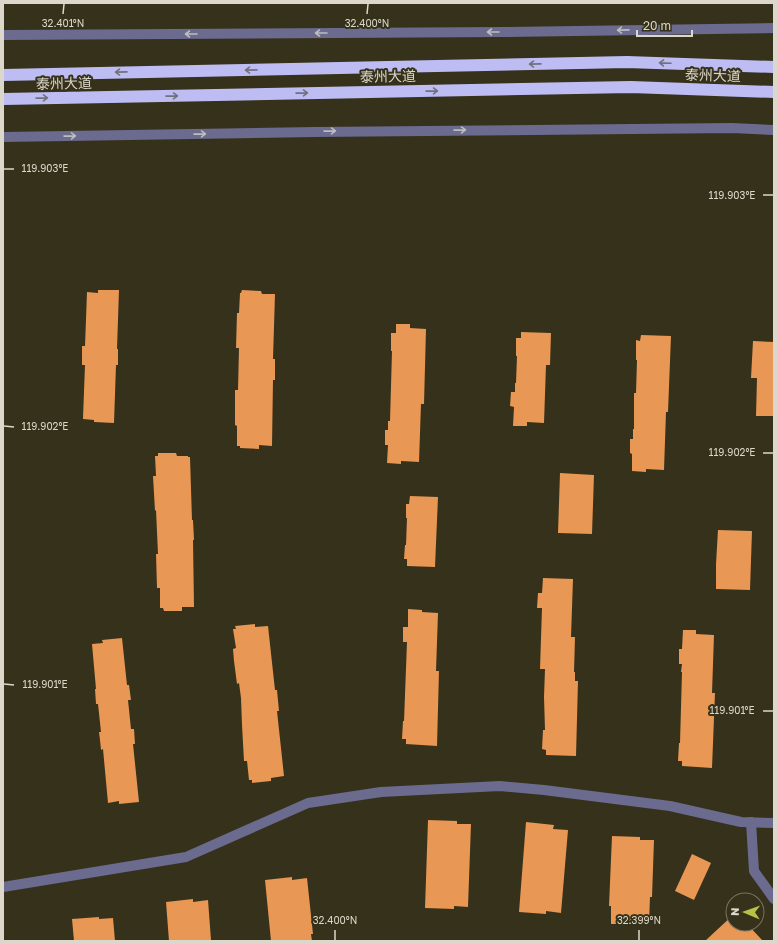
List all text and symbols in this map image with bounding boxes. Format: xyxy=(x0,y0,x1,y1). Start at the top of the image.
scale bar xyxy=(637,12,692,38)
text: 32.401°N xyxy=(42,17,84,29)
text: 32.400°N xyxy=(345,17,389,29)
text: 20 m xyxy=(643,18,671,33)
one-way arrow xyxy=(617,26,630,34)
one-way arrow xyxy=(487,28,500,36)
one-way arrow xyxy=(315,29,328,37)
one-way arrow xyxy=(185,30,198,38)
one-way arrow xyxy=(659,59,672,67)
one-way arrow xyxy=(529,60,542,68)
one-way arrow xyxy=(245,66,258,73)
street label: 泰州大道 xyxy=(685,66,741,84)
street label: 泰州大道 xyxy=(360,67,416,85)
one-way arrow xyxy=(115,68,128,76)
street label: 泰州大道 xyxy=(36,74,92,92)
one-way arrow xyxy=(425,87,438,94)
one-way arrow xyxy=(295,89,308,97)
one-way arrow xyxy=(165,92,178,100)
one-way arrow xyxy=(35,94,48,102)
one-way arrow xyxy=(453,126,466,134)
one-way arrow xyxy=(323,127,336,135)
one-way arrow xyxy=(193,130,206,137)
one-way arrow xyxy=(63,132,76,140)
text: 119.903°E xyxy=(22,162,68,174)
text: 119.903°E xyxy=(709,189,755,201)
text: 119.902°E xyxy=(22,420,68,432)
text: 119.902°E xyxy=(709,446,755,458)
text: 119.901°E xyxy=(22,678,68,690)
text: 119.901°E xyxy=(709,704,755,716)
north arrow xyxy=(725,892,765,932)
text: N xyxy=(728,907,741,916)
text: 32.400°N xyxy=(313,914,357,926)
text: 32.399°N xyxy=(617,914,661,926)

